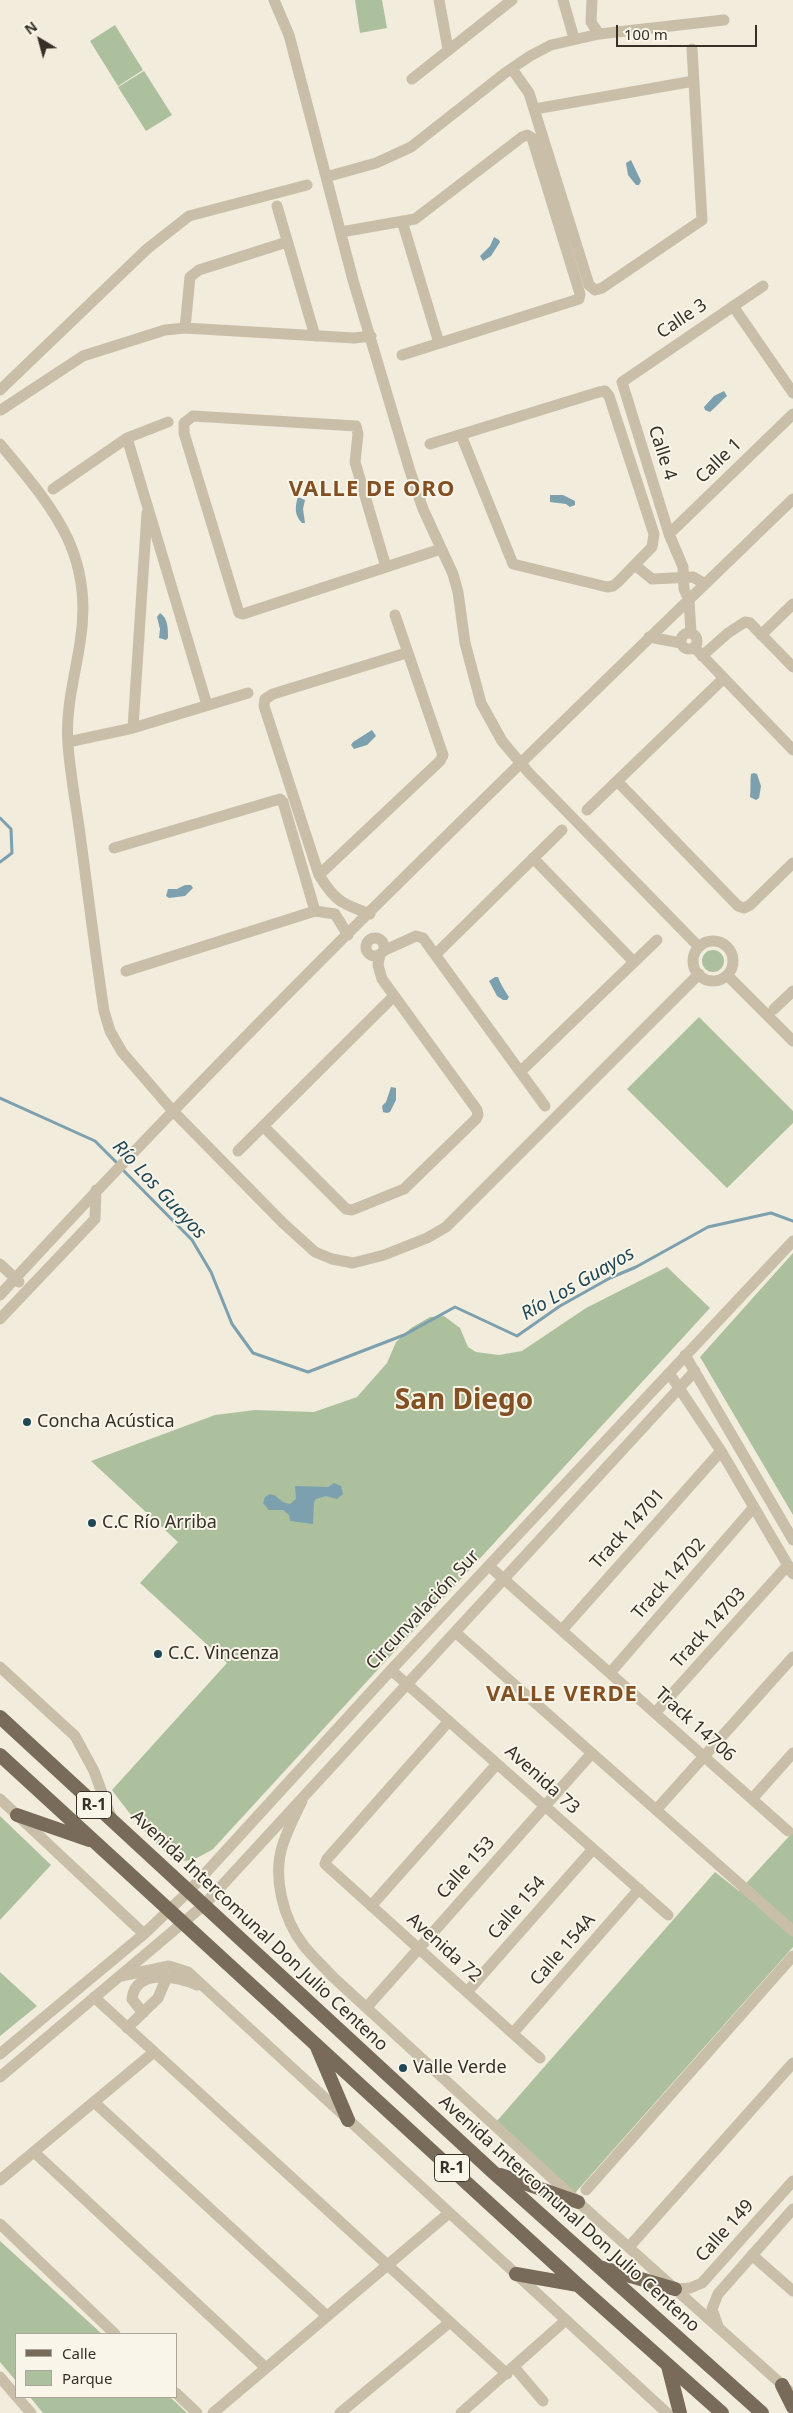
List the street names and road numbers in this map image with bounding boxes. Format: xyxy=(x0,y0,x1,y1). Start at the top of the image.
street label: Calle 3 xyxy=(653,294,711,344)
street label: Calle 4 xyxy=(643,423,681,483)
street label: Calle 1 xyxy=(691,434,747,488)
street label: Track 14701 xyxy=(586,1484,670,1574)
street label: Track 14702 xyxy=(628,1534,710,1624)
street label: Circunvalación Sur xyxy=(362,1545,484,1675)
street label: Track 14703 xyxy=(667,1583,751,1673)
street label: Track 14706 xyxy=(650,1683,740,1767)
street label: Avenida 73 xyxy=(500,1741,584,1819)
road number: R-1 xyxy=(76,1792,112,1818)
street label: Avenida Intercomunal Don Julio Centeno xyxy=(126,1806,392,2056)
street label: Calle 153 xyxy=(432,1832,500,1904)
street label: Calle 154 xyxy=(484,1872,550,1944)
street label: Avenida 72 xyxy=(402,1909,486,1987)
street label: Calle 154A xyxy=(526,1910,600,1990)
street label: Avenida Intercomunal Don Julio Centeno xyxy=(434,2091,704,2337)
road number: R-1 xyxy=(434,2154,470,2182)
street label: Calle 149 xyxy=(691,2195,759,2267)

